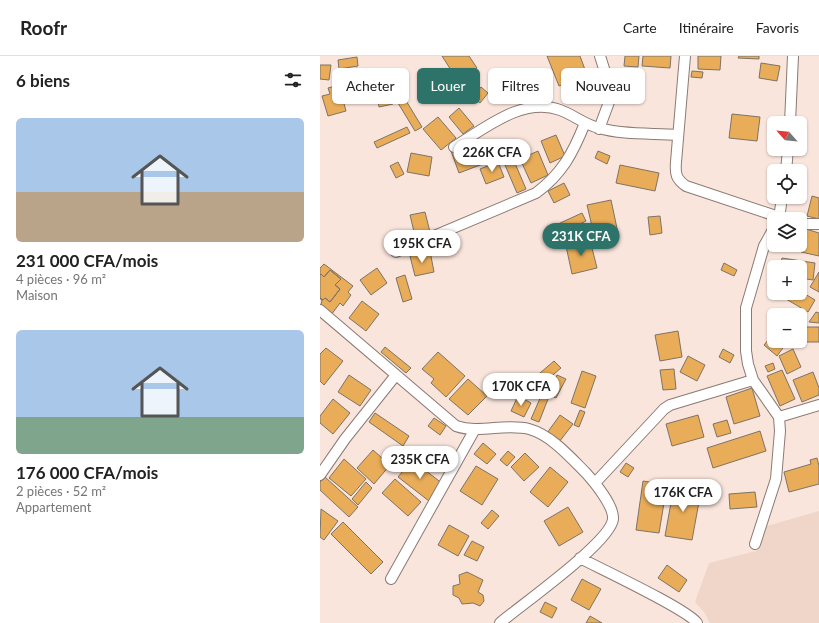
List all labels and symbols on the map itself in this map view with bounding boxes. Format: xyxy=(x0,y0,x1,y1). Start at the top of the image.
north arrow xyxy=(767,116,807,156)
pin: 226K CFA xyxy=(451,139,533,173)
pin: 231K CFA xyxy=(540,223,622,257)
pin: 195K CFA xyxy=(381,230,463,264)
pin: 170K CFA xyxy=(480,373,562,407)
pin: 235K CFA xyxy=(379,446,461,480)
pin: 176K CFA xyxy=(642,479,724,513)

